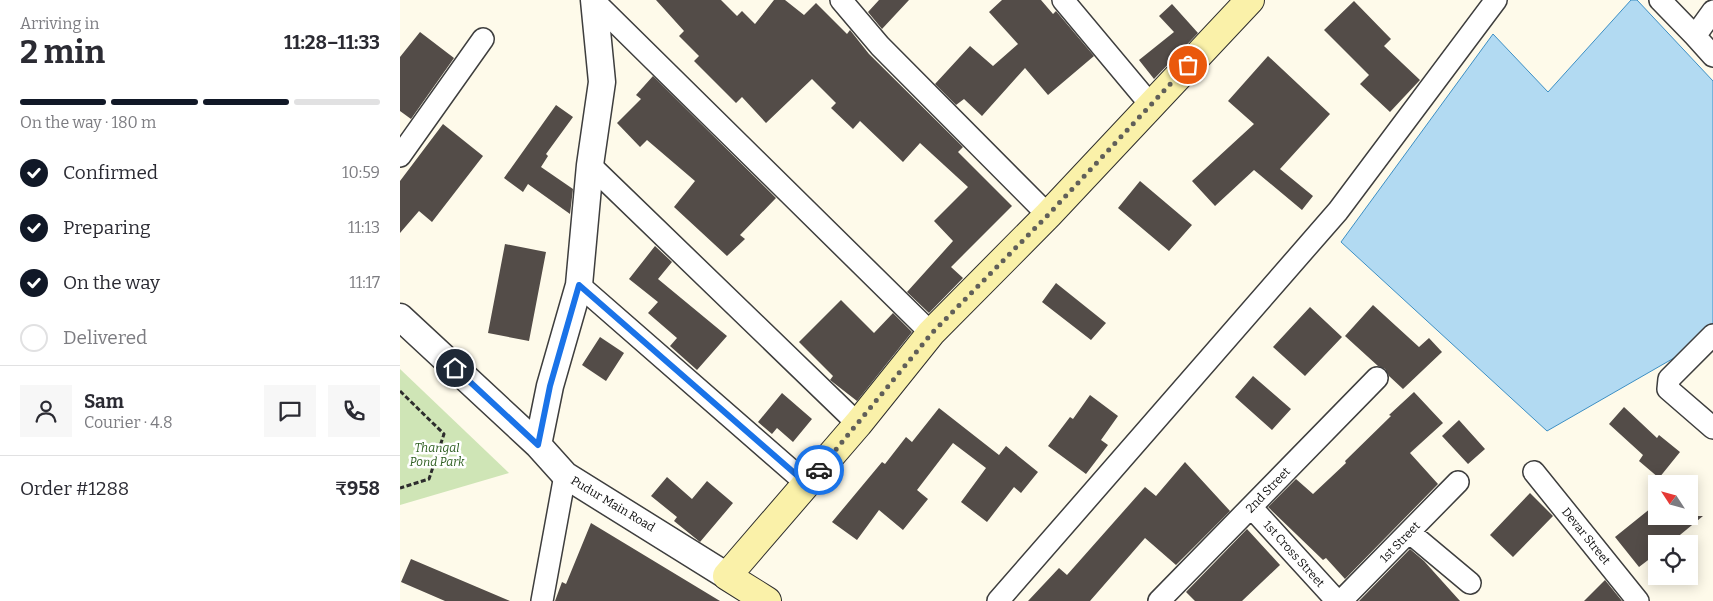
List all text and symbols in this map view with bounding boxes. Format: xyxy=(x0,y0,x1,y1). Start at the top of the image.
text: Arriving in xyxy=(20,14,99,33)
text: 11:28–11:33 xyxy=(284,31,380,54)
text: 2 min xyxy=(20,33,105,71)
pin xyxy=(1167,44,1209,86)
icon: bag xyxy=(1174,51,1202,79)
text: On the way · 180 m xyxy=(20,113,156,132)
icon: check xyxy=(20,159,48,187)
text: Confirmed xyxy=(63,161,158,184)
text: 10:59 xyxy=(342,163,380,182)
icon: check xyxy=(20,214,48,242)
text: Preparing xyxy=(63,216,151,239)
text: 11:13 xyxy=(348,218,380,237)
icon: check xyxy=(20,269,48,297)
text: On the way xyxy=(63,271,160,294)
text: 11:17 xyxy=(349,273,380,292)
text: Delivered xyxy=(63,326,147,349)
pin xyxy=(434,347,476,389)
icon: home xyxy=(441,354,469,382)
button: person xyxy=(20,385,72,437)
button: chat xyxy=(264,385,316,437)
button: phone xyxy=(328,385,380,437)
text: Sam xyxy=(84,390,124,413)
text: Courier · 4.8 xyxy=(84,413,173,432)
park label: Thangal Pond Park xyxy=(409,441,465,469)
courier xyxy=(794,445,844,495)
icon: car xyxy=(805,456,833,484)
street label: 2nd Street xyxy=(1243,464,1293,516)
street label: Pudur Main Road xyxy=(568,473,658,535)
north arrow xyxy=(1648,475,1698,525)
map controls xyxy=(1648,475,1698,585)
text: Order #1288 xyxy=(20,477,129,500)
text: ₹958 xyxy=(335,477,380,500)
street label: Devar Street xyxy=(1559,505,1614,568)
street label: 1st Cross Street xyxy=(1261,518,1328,591)
street label: 1st Street xyxy=(1377,518,1423,565)
button: locate xyxy=(1648,535,1698,585)

